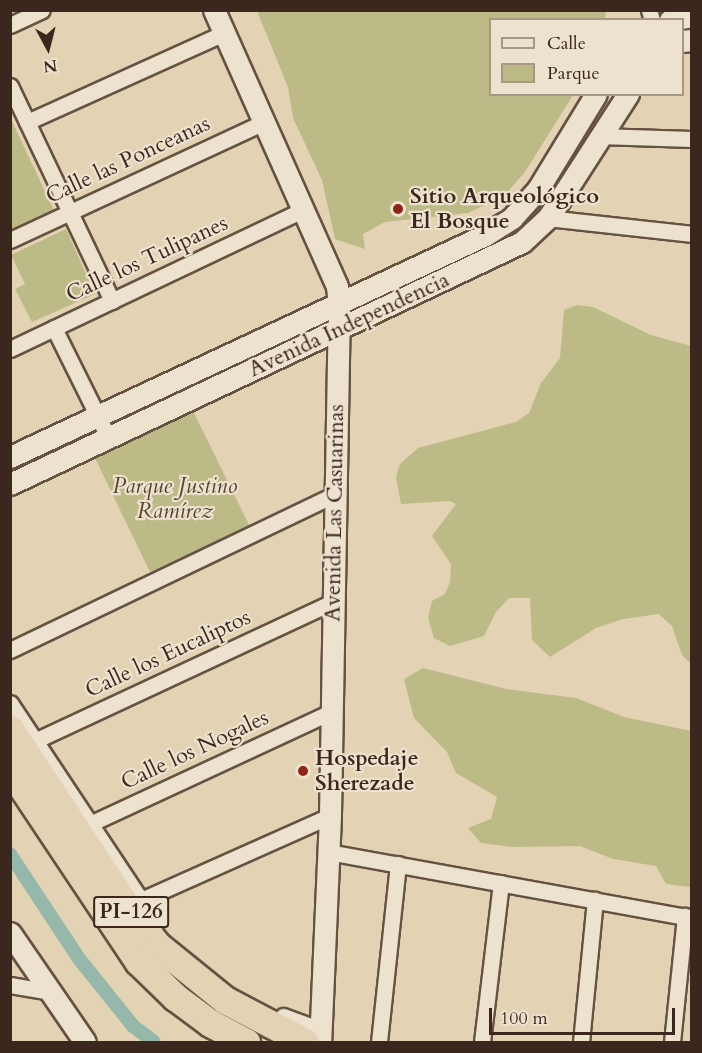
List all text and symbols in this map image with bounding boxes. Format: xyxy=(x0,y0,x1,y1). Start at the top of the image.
north arrow xyxy=(18,18,78,78)
legend xyxy=(489,18,684,96)
text: Calle xyxy=(547,31,586,56)
text: N xyxy=(42,54,58,78)
text: Parque xyxy=(547,61,600,86)
street label: Calle las Ponceanas xyxy=(42,110,214,210)
place label: Sitio Arqueológico El Bosque xyxy=(410,183,599,234)
marker: Sitio Arqueológico El Bosque xyxy=(391,202,405,216)
street label: Calle los Tulipanes xyxy=(62,210,232,308)
street label: Avenida Independencia xyxy=(244,267,454,383)
street label: Avenida Las Casuarinas xyxy=(320,404,350,622)
park label: Parque Justino Ramírez xyxy=(113,473,237,524)
street label: Calle los Eucaliptos xyxy=(81,604,255,704)
street label: Calle los Nogales xyxy=(117,704,273,796)
place label: Hospedaje Sherezade xyxy=(315,745,419,796)
marker: Hospedaje Sherezade xyxy=(296,764,310,778)
road number: PI-126 xyxy=(92,894,170,930)
scale bar xyxy=(492,996,678,1034)
text: 100 m xyxy=(500,1006,548,1031)

